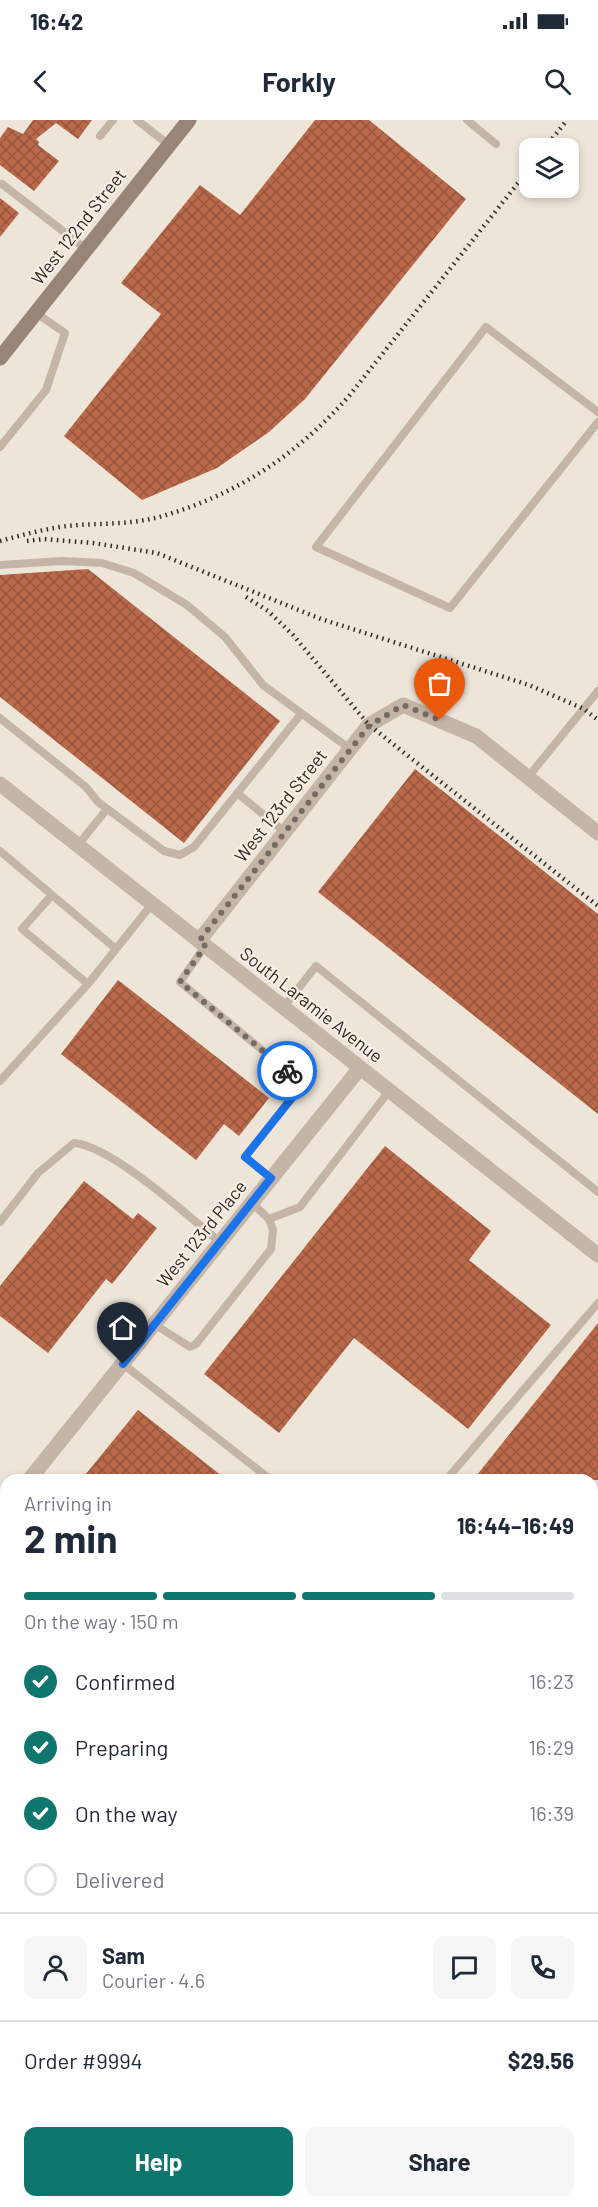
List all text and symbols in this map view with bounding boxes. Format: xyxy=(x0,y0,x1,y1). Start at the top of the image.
text: 16:42 xyxy=(30,8,83,34)
icon: back xyxy=(24,65,57,98)
text: Forkly xyxy=(262,65,336,97)
icon: search xyxy=(541,65,574,98)
map controls xyxy=(519,138,579,198)
button: layers xyxy=(519,138,579,198)
street label: West 122nd Street xyxy=(26,164,130,289)
pin xyxy=(414,658,465,720)
icon: bag xyxy=(423,667,456,700)
street label: West 123rd Street xyxy=(229,745,331,866)
street label: South Laramie Avenue xyxy=(236,942,387,1067)
courier xyxy=(257,1041,317,1101)
icon: bike xyxy=(271,1055,304,1088)
street label: West 123rd Place xyxy=(151,1176,251,1291)
pin xyxy=(97,1302,148,1364)
icon: home xyxy=(106,1311,139,1344)
text: Arriving in xyxy=(24,1491,112,1515)
text: 16:44–16:49 xyxy=(457,1512,574,1538)
text: 2 min xyxy=(24,1514,117,1561)
text: On the way · 150 m xyxy=(24,1609,179,1633)
icon: check xyxy=(24,1665,57,1698)
text: Confirmed xyxy=(75,1668,175,1694)
text: 16:23 xyxy=(529,1669,574,1693)
icon: check xyxy=(24,1731,57,1764)
text: Preparing xyxy=(75,1734,168,1760)
text: 16:29 xyxy=(529,1735,574,1759)
icon: check xyxy=(24,1797,57,1830)
text: On the way xyxy=(75,1800,178,1826)
text: 16:39 xyxy=(529,1801,574,1825)
text: Delivered xyxy=(75,1866,164,1892)
button: person xyxy=(24,1936,87,1999)
button: chat xyxy=(433,1936,496,1999)
button: phone xyxy=(511,1936,574,1999)
text: Sam xyxy=(102,1942,145,1968)
text: Courier · 4.6 xyxy=(102,1968,205,1992)
text: Order #9994 xyxy=(24,2047,143,2073)
text: $29.56 xyxy=(508,2047,574,2073)
button: Help xyxy=(24,2127,293,2196)
button: Share xyxy=(305,2127,574,2196)

